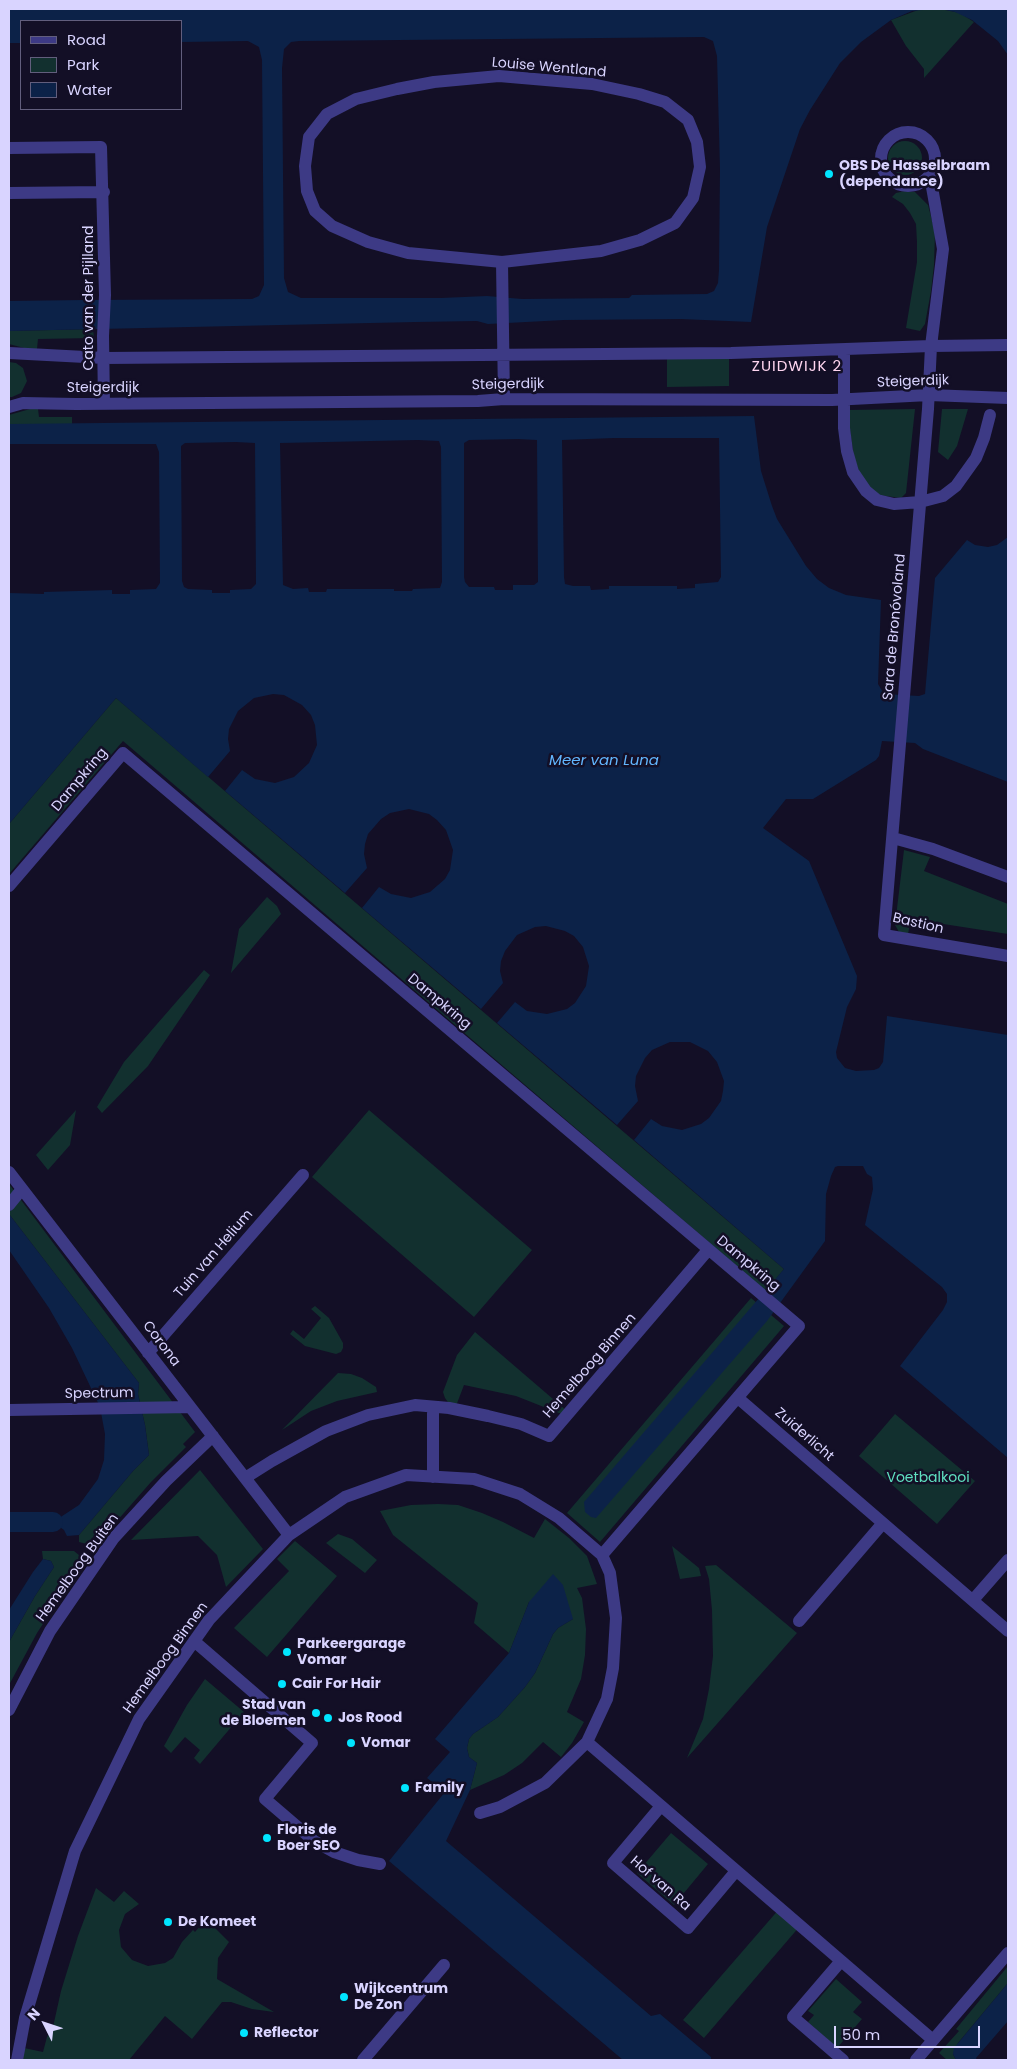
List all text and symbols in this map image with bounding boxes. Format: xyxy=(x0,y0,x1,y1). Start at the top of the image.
legend xyxy=(20,20,182,110)
text: Road xyxy=(67,29,106,50)
text: Park xyxy=(67,54,99,75)
street label: Louise Wentland xyxy=(491,55,607,81)
text: Water xyxy=(67,79,112,100)
place label: OBS De Hasselbraam (dependance) xyxy=(839,158,990,190)
marker: OBS De Hasselbraam (dependance) xyxy=(823,168,835,180)
street label: Cato van der Pijlland xyxy=(81,226,97,370)
district label: ZUIDWIJK 2 xyxy=(751,358,843,376)
street label: Steigerdijk xyxy=(877,372,949,392)
street label: Steigerdijk xyxy=(472,376,544,394)
street label: Steigerdijk xyxy=(67,380,139,396)
street label: Sara de Bronóvoland xyxy=(880,553,910,701)
street label: Dampkring xyxy=(49,745,111,815)
water label: Meer van Luna xyxy=(549,752,659,770)
street label: Bastion xyxy=(891,910,945,938)
street label: Dampkring xyxy=(404,971,474,1033)
street label: Tuin van Helium xyxy=(171,1206,257,1302)
street label: Dampkring xyxy=(713,1233,783,1295)
street label: Hemelboog Binnen xyxy=(540,1310,640,1422)
street label: Corona xyxy=(139,1318,183,1370)
street label: Spectrum xyxy=(65,1385,133,1403)
street label: Zuiderlicht xyxy=(771,1405,837,1465)
park label: Voetbalkooi xyxy=(886,1470,970,1486)
street label: Hemelboog Buiten xyxy=(33,1511,123,1625)
street label: Hemelboog Binnen xyxy=(120,1599,212,1717)
place label: Parkeergarage Vomar xyxy=(297,1636,406,1668)
marker: Parkeergarage Vomar xyxy=(281,1646,293,1658)
place label: Cair For Hair xyxy=(292,1676,381,1692)
marker: Cair For Hair xyxy=(276,1678,288,1690)
place label: Stad van de Bloemen xyxy=(221,1697,306,1730)
marker: Stad van de Bloemen xyxy=(310,1707,322,1719)
place label: Jos Rood xyxy=(338,1710,402,1726)
marker: Jos Rood xyxy=(322,1712,334,1724)
place label: Vomar xyxy=(361,1735,410,1751)
marker: Vomar xyxy=(345,1737,357,1749)
place label: Family xyxy=(415,1780,464,1796)
marker: Family xyxy=(399,1782,411,1794)
place label: Floris de Boer SEO xyxy=(277,1822,340,1854)
marker: Floris de Boer SEO xyxy=(261,1832,273,1844)
street label: Hof van Ra xyxy=(626,1853,694,1915)
place label: De Komeet xyxy=(178,1914,256,1930)
marker: De Komeet xyxy=(162,1916,174,1928)
place label: Wijkcentrum De Zon xyxy=(354,1981,448,2014)
marker: Wijkcentrum De Zon xyxy=(338,1991,350,2003)
north arrow xyxy=(20,1999,70,2049)
text: N xyxy=(23,2004,45,2025)
scale bar xyxy=(837,2016,983,2048)
text: 50 m xyxy=(842,2024,880,2045)
place label: Reflector xyxy=(254,2025,319,2041)
marker: Reflector xyxy=(238,2027,250,2039)

